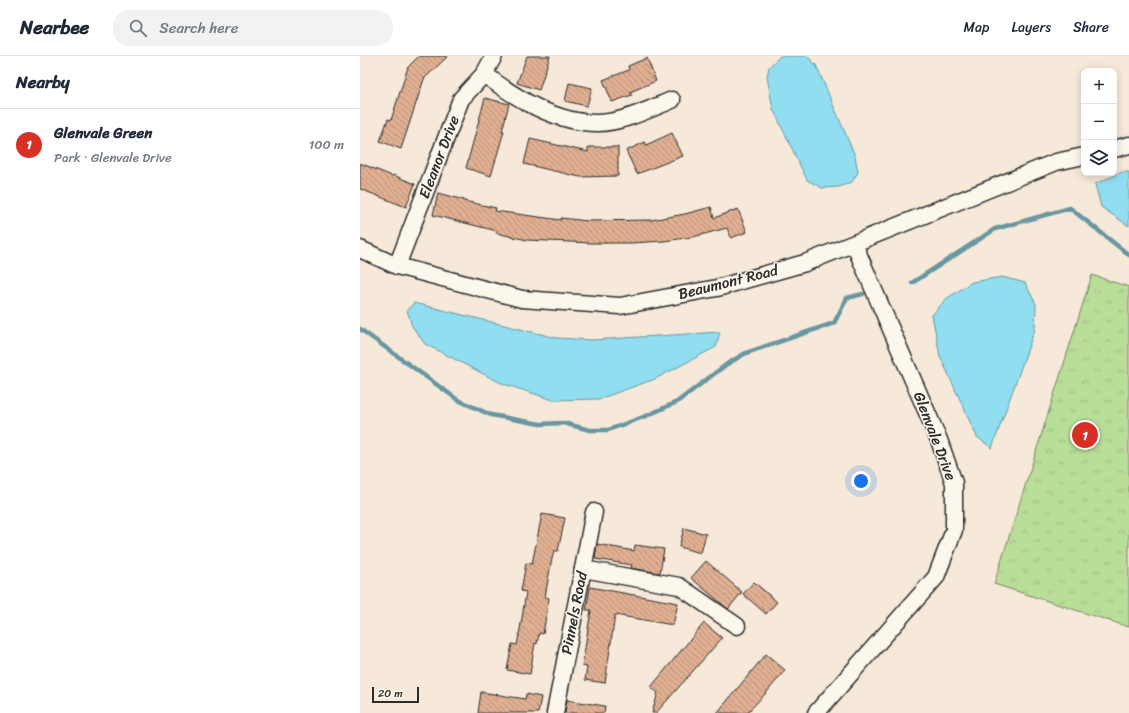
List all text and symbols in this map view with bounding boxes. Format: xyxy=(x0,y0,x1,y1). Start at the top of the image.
search box xyxy=(113,10,393,46)
text: Nearbee xyxy=(20,11,89,44)
text: Search here xyxy=(159,15,238,41)
text: Map xyxy=(964,15,989,40)
text: Layers xyxy=(1011,15,1051,40)
text: Share xyxy=(1073,15,1109,40)
icon: search xyxy=(127,17,149,39)
text: Nearby xyxy=(16,67,70,97)
map controls xyxy=(1081,68,1117,176)
button: + xyxy=(1081,68,1117,104)
button: − xyxy=(1081,104,1117,140)
street label: Eleanor Drive xyxy=(411,111,467,202)
text: Glenvale Green xyxy=(54,120,152,146)
text: 1 xyxy=(26,133,32,156)
text: 100 m xyxy=(309,133,344,156)
button: layers xyxy=(1081,140,1117,176)
text: Park · Glenvale Drive xyxy=(54,146,172,169)
street label: Beaumont Road xyxy=(675,257,782,307)
street label: Glenvale Drive xyxy=(906,388,964,484)
pin: 1 xyxy=(1072,420,1098,450)
your location xyxy=(851,471,871,491)
street label: Pinnels Road xyxy=(553,568,595,657)
text: 20 m xyxy=(378,684,403,703)
scale bar xyxy=(372,685,419,704)

